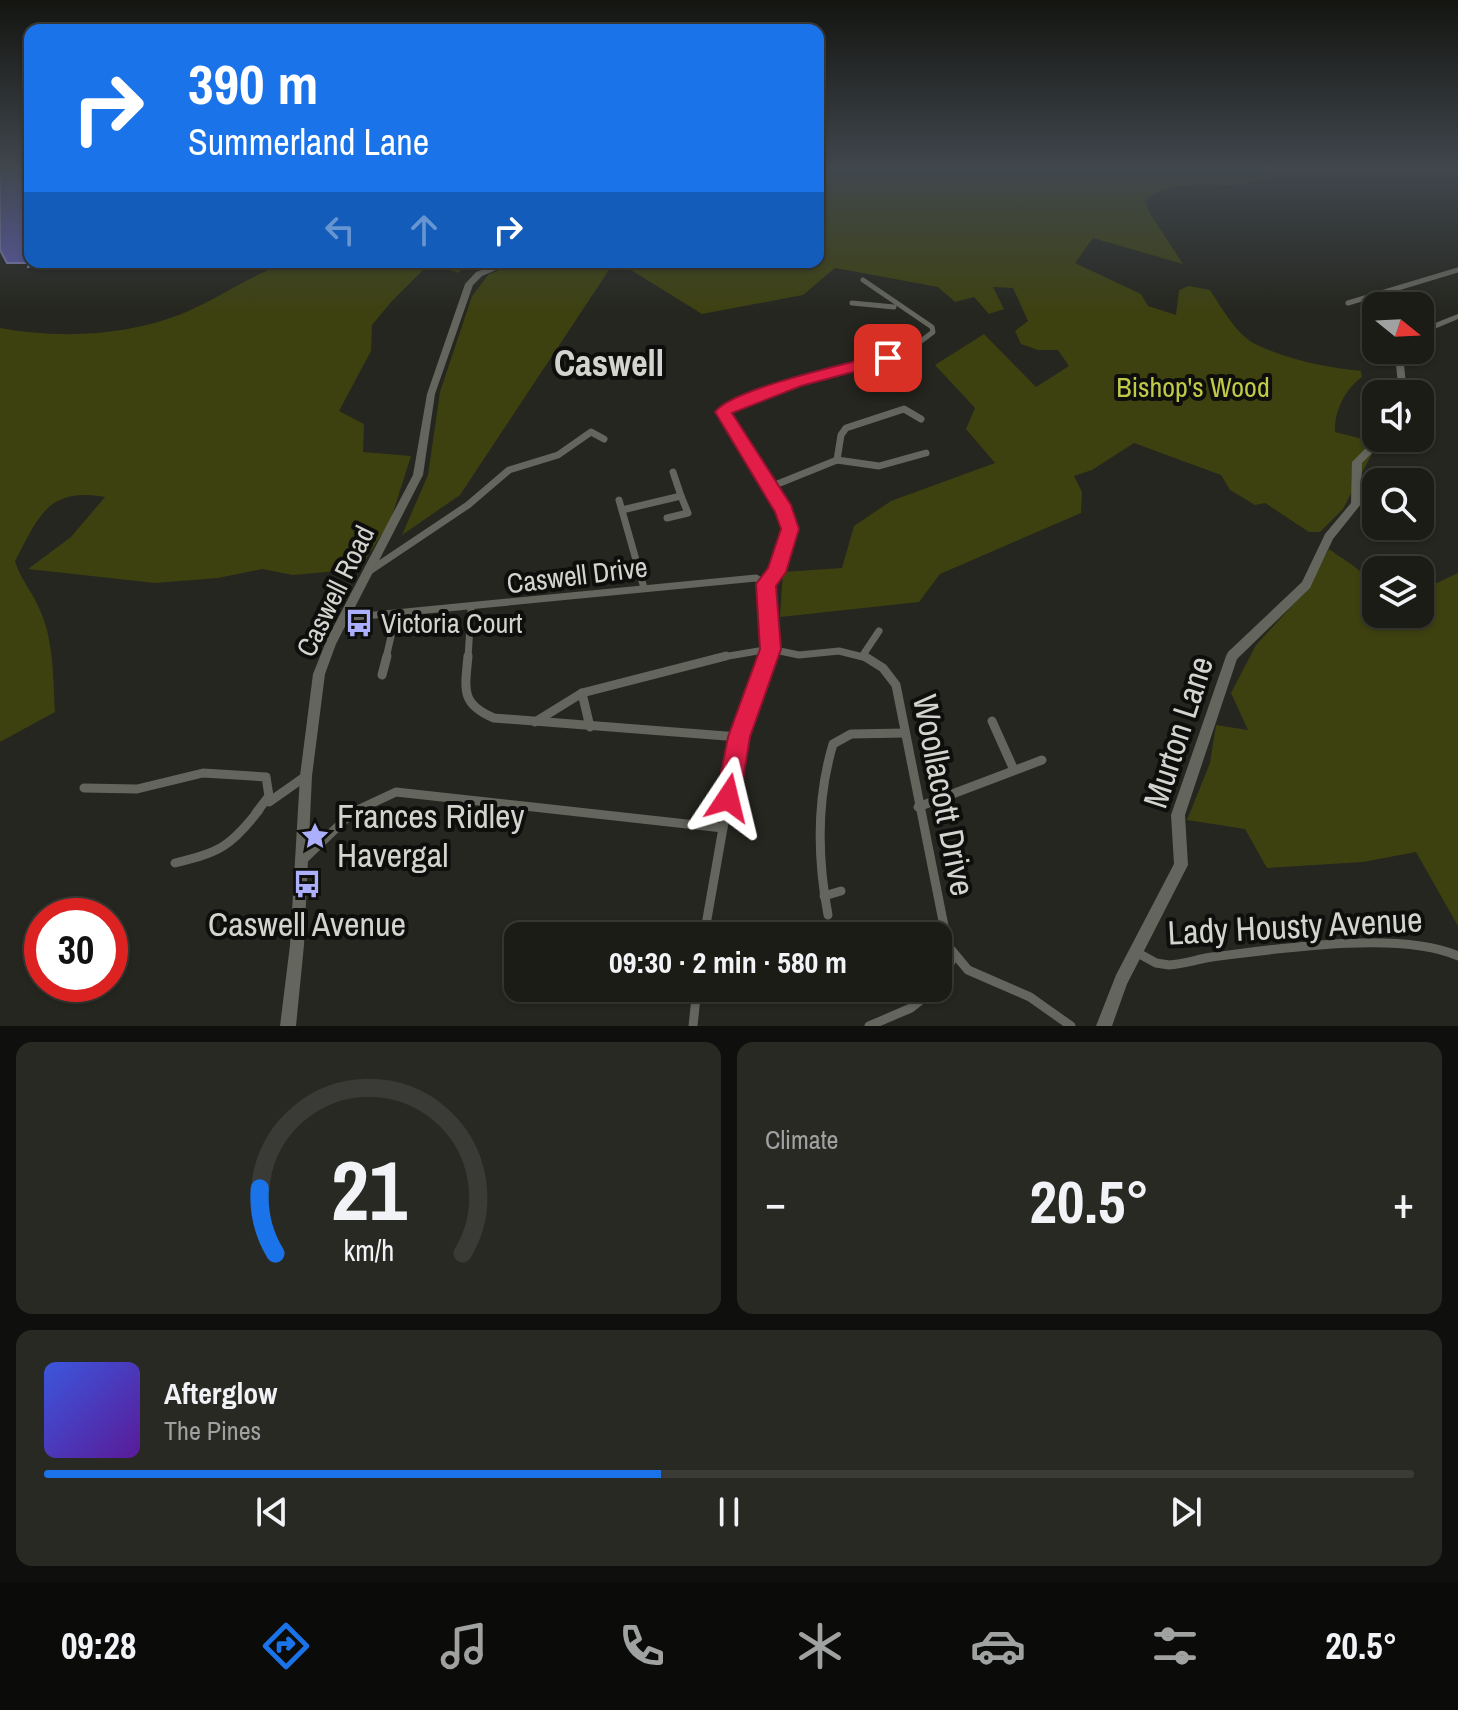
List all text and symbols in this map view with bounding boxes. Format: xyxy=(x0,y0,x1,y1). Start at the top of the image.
text: 390 m xyxy=(188,46,318,121)
icon: right xyxy=(56,56,160,160)
text: Summerland Lane xyxy=(188,118,429,166)
icon: left xyxy=(318,208,362,252)
icon: ahead xyxy=(402,208,446,252)
icon: right xyxy=(486,208,530,252)
north arrow xyxy=(1362,292,1434,364)
map controls xyxy=(1362,292,1434,628)
pin xyxy=(854,324,922,392)
icon: arrive xyxy=(866,336,910,380)
district label: Caswell xyxy=(554,339,664,387)
park label: Bishop's Wood xyxy=(1116,368,1270,406)
button: sound xyxy=(1362,380,1434,452)
button: search xyxy=(1362,468,1434,540)
street label: Caswell Road xyxy=(287,519,383,663)
street label: Caswell Drive xyxy=(504,548,650,602)
button: layers xyxy=(1362,556,1434,628)
place label: Victoria Court xyxy=(381,604,522,642)
bus stop icon: Victoria Court xyxy=(344,608,374,638)
street label: Murton Lane xyxy=(1132,650,1224,814)
street label: Woollacott Drive xyxy=(902,690,986,900)
position arrow xyxy=(686,756,770,840)
place label: Frances Ridley Havergal xyxy=(337,793,525,878)
place icon: Frances Ridley Havergal xyxy=(300,821,330,851)
bus stop icon: Caswell Avenue xyxy=(292,869,322,899)
street label: Lady Housty Avenue xyxy=(1166,896,1424,956)
speed limit sign: 30 xyxy=(24,898,128,1002)
place label: Caswell Avenue xyxy=(208,901,406,947)
text: 09:30 · 2 min · 580 m xyxy=(609,942,847,982)
text: Climate xyxy=(765,1122,838,1157)
text: 21 xyxy=(331,1134,406,1246)
text: 20.5° xyxy=(1030,1161,1149,1242)
text: − xyxy=(765,1172,786,1232)
text: + xyxy=(1393,1172,1414,1232)
text: km/h xyxy=(343,1231,394,1270)
text: Afterglow xyxy=(164,1373,277,1413)
text: The Pines xyxy=(164,1413,261,1448)
icon: previous xyxy=(250,1490,294,1534)
icon: pause xyxy=(707,1490,751,1534)
icon: next xyxy=(1164,1490,1208,1534)
icon: directions xyxy=(258,1618,314,1674)
icon: music xyxy=(436,1618,492,1674)
icon: phone xyxy=(614,1618,670,1674)
icon: climate xyxy=(792,1618,848,1674)
icon: car xyxy=(970,1618,1026,1674)
icon: filters xyxy=(1147,1618,1203,1674)
text: 09:28 xyxy=(61,1622,136,1670)
text: 20.5° xyxy=(1325,1622,1397,1670)

